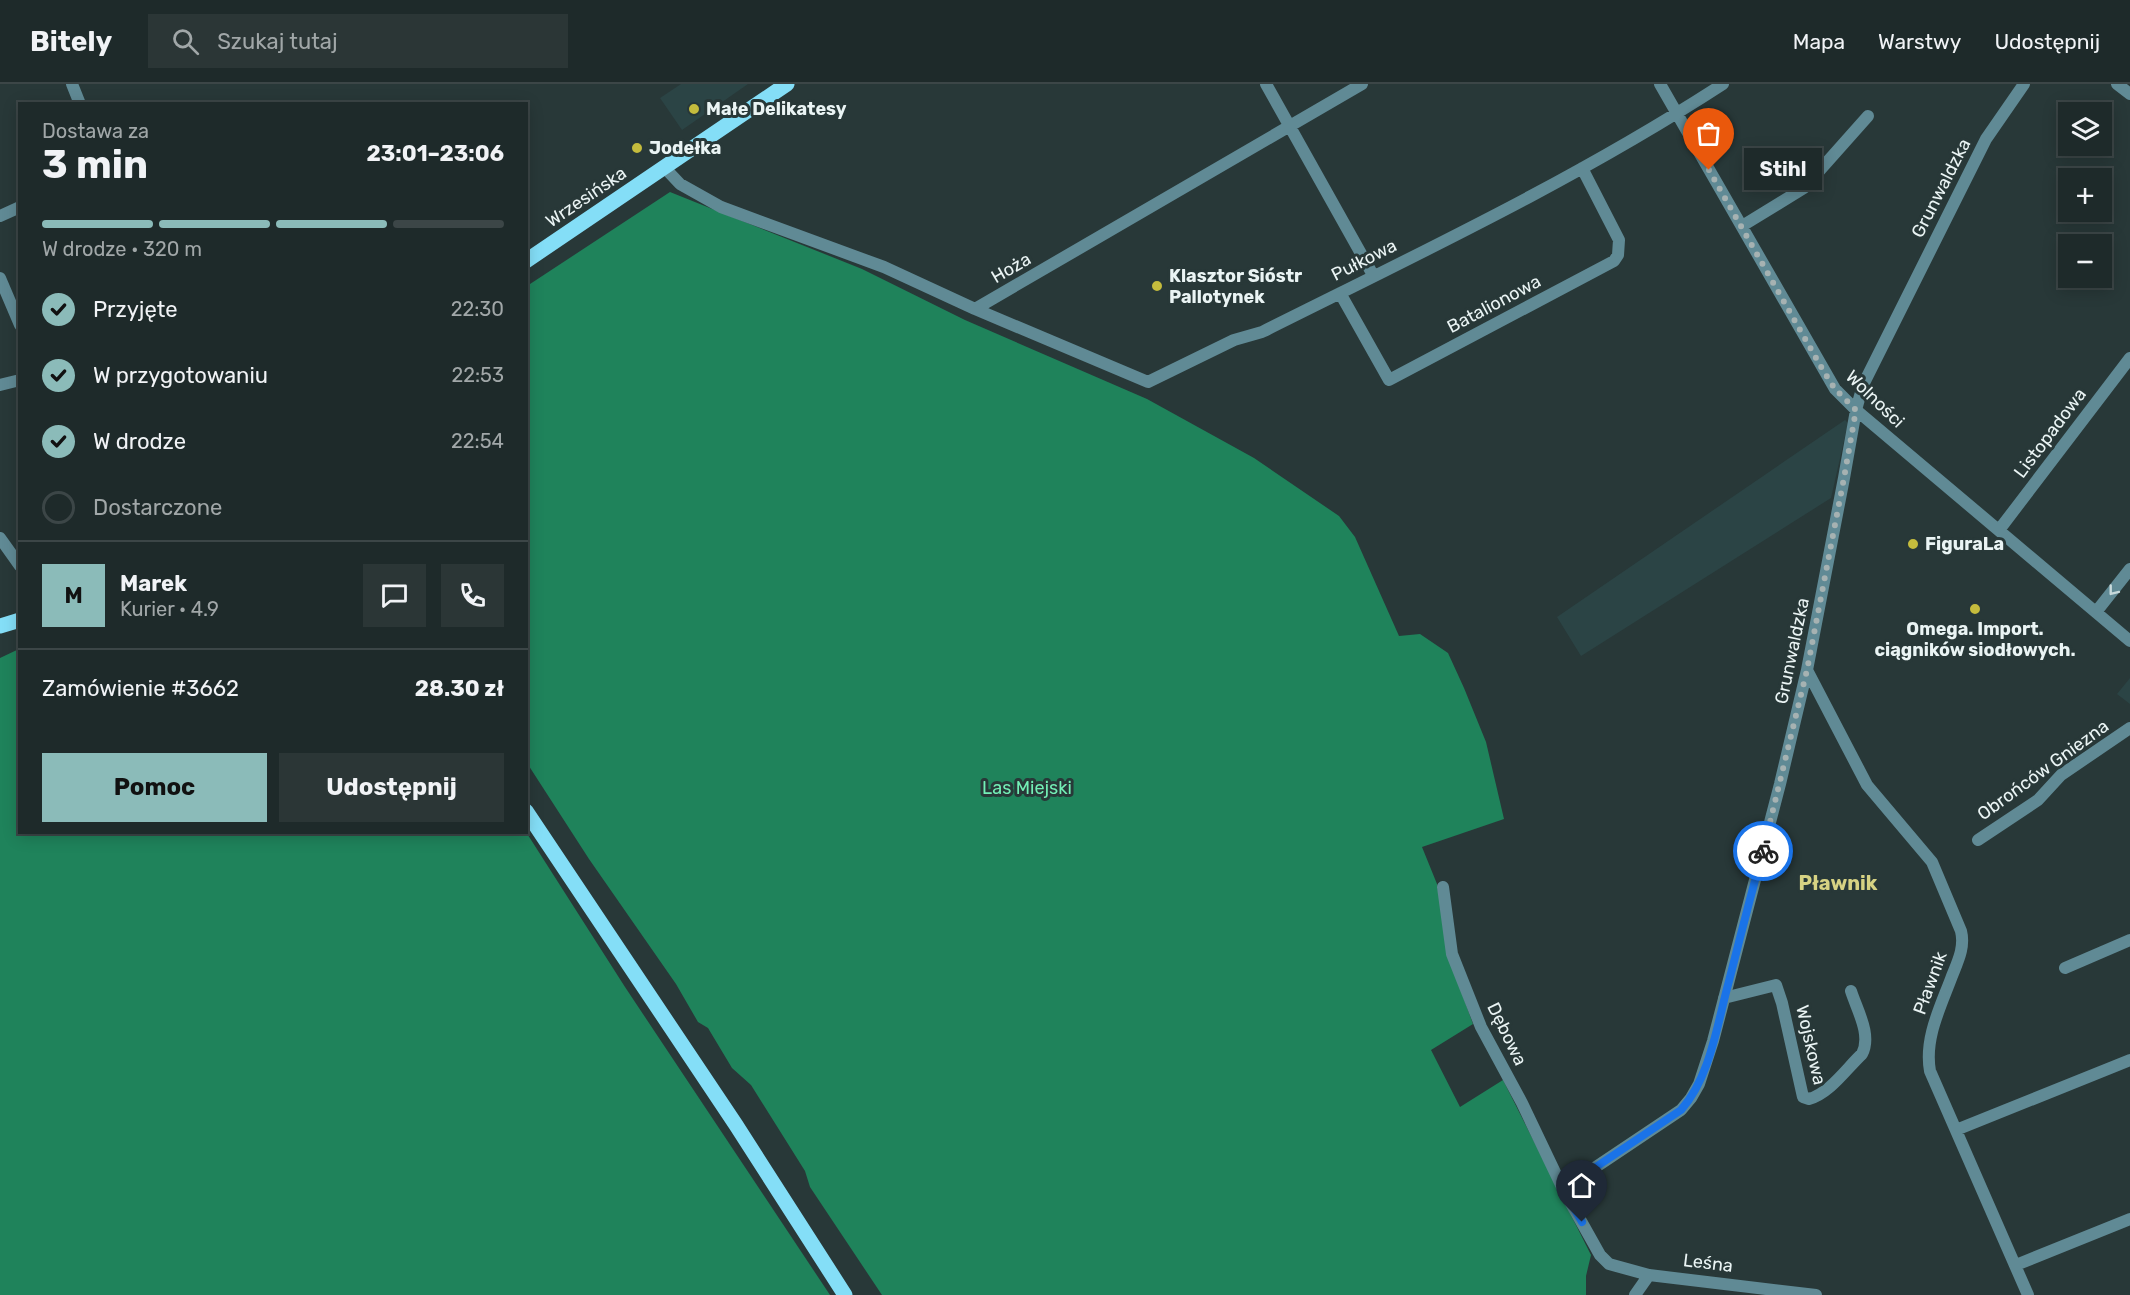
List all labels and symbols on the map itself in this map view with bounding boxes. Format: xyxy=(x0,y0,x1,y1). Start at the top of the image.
place label: Małe Delikatesy xyxy=(706,98,847,120)
marker: Małe Delikatesy xyxy=(687,102,701,116)
pin xyxy=(1683,108,1734,170)
street label: Grunwaldzka xyxy=(1907,135,1975,241)
place label: Jodełka xyxy=(649,137,721,159)
marker: Jodełka xyxy=(630,141,644,155)
callout: Stihl xyxy=(1745,149,1823,191)
street label: Wrzesińska xyxy=(541,162,631,232)
street label: Pułkowa xyxy=(1328,234,1400,286)
street label: Hoża xyxy=(987,248,1035,288)
place label: Klasztor Sióstr Pallotynek xyxy=(1169,265,1302,308)
street label: Batalionowa xyxy=(1443,270,1545,338)
marker: Klasztor Sióstr Pallotynek xyxy=(1150,279,1164,293)
street label: Wolności xyxy=(1841,366,1909,432)
street label: Listopadowa xyxy=(2009,384,2091,482)
place label: FiguraLa xyxy=(1925,533,2004,555)
marker: FiguraLa xyxy=(1906,537,1920,551)
one-way arrow xyxy=(2110,584,2121,595)
street label: Grunwaldzka xyxy=(1770,596,1814,706)
marker: Omega. Import. ciągników siodłowych. xyxy=(1968,602,1982,616)
place label: Omega. Import. ciągników siodłowych. xyxy=(1874,618,2076,661)
street label: Obrońców Gniezna xyxy=(1973,715,2113,825)
park label: Las Miejski xyxy=(982,777,1072,799)
courier xyxy=(1733,821,1793,881)
district label: Pławnik xyxy=(1798,871,1878,895)
street label: Pławnik xyxy=(1908,948,1952,1018)
street label: Dębowa xyxy=(1482,999,1532,1069)
street label: Wojskowa xyxy=(1791,1003,1831,1087)
pin xyxy=(1556,1160,1607,1222)
street label: Leśna xyxy=(1682,1249,1734,1277)

